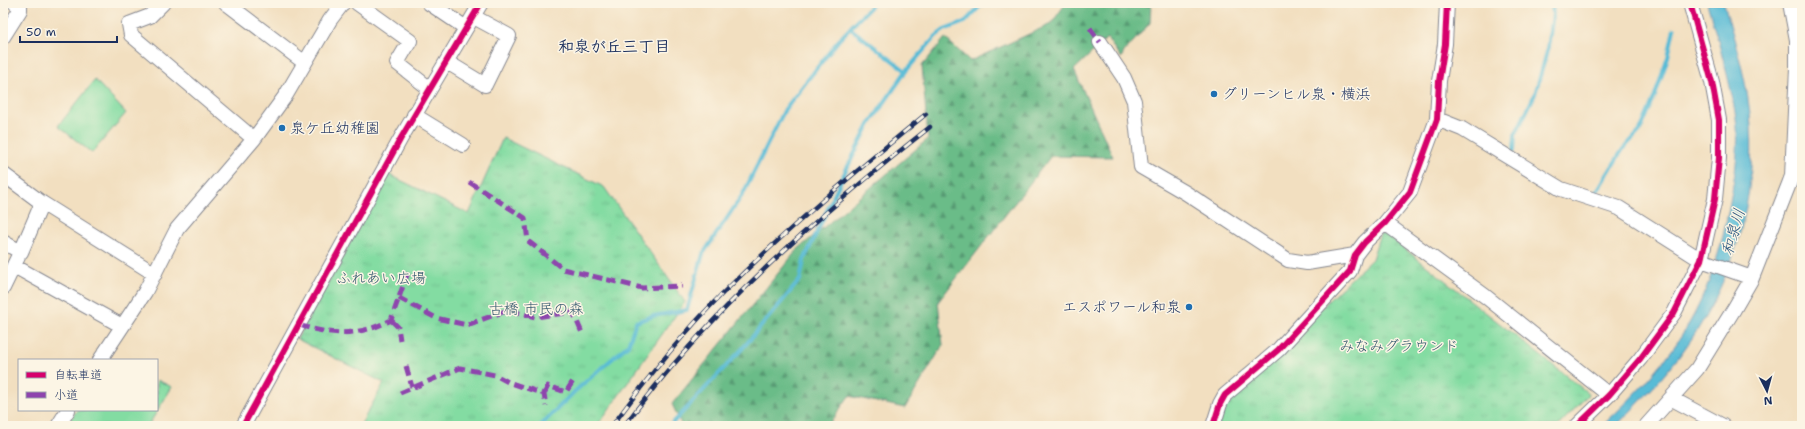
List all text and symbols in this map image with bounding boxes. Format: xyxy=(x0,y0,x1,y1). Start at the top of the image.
scale bar xyxy=(20,18,117,44)
text: 50 m xyxy=(26,24,56,40)
district label: 和泉が丘三丁目 xyxy=(558,36,670,57)
place label: グリーンヒル泉・横浜 xyxy=(1222,84,1371,104)
marker: グリーンヒル泉・横浜 xyxy=(1209,89,1219,99)
place label: 泉ケ丘幼稚園 xyxy=(290,118,380,138)
marker: 泉ケ丘幼稚園 xyxy=(277,123,287,133)
water label: 和泉川 xyxy=(1716,206,1750,258)
park label: ふれあい広場 xyxy=(336,268,426,288)
place label: エスポワール和泉 xyxy=(1062,297,1181,317)
park label: 古橋 市民の森 xyxy=(488,299,584,319)
marker: エスポワール和泉 xyxy=(1184,302,1194,312)
park label: みなみグラウンド xyxy=(1339,336,1459,356)
legend xyxy=(18,359,158,411)
text: 自転車道 xyxy=(54,367,102,383)
north arrow xyxy=(1747,371,1787,411)
text: 小道 xyxy=(54,387,78,403)
text: N xyxy=(1763,393,1773,408)

